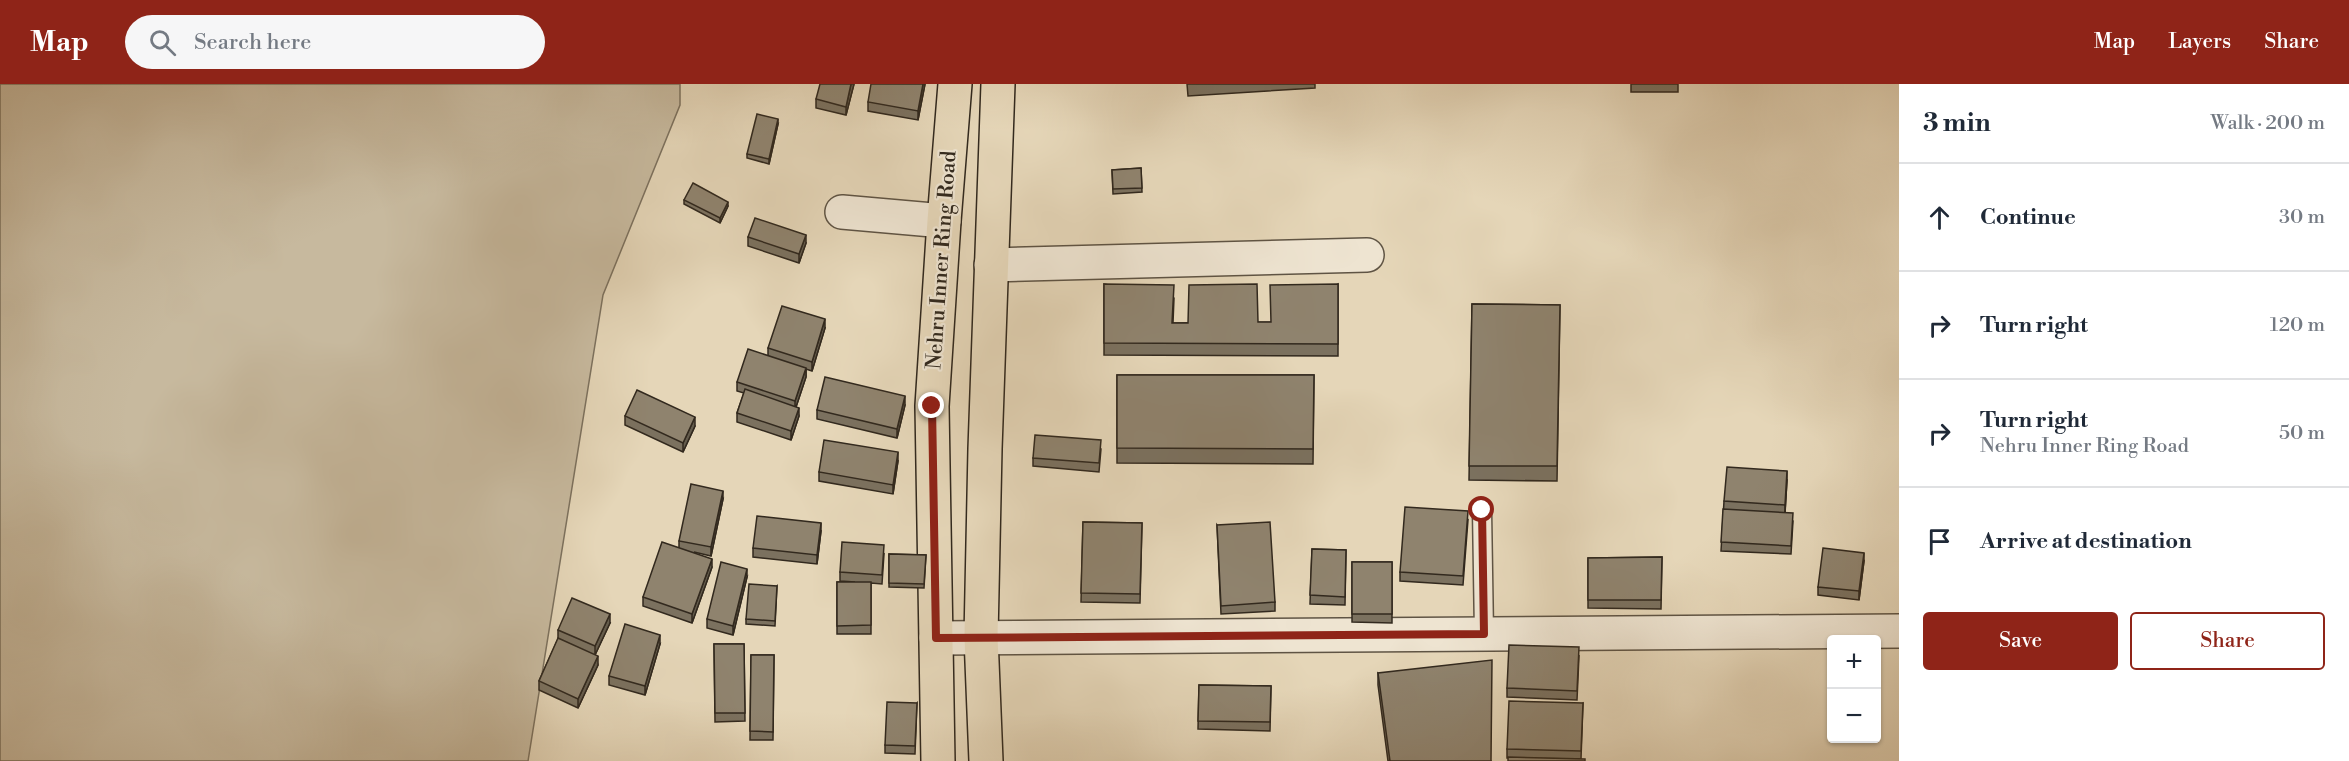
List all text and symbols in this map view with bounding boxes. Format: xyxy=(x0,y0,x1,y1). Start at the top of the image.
search box xyxy=(125,15,545,69)
text: Map xyxy=(30,25,89,60)
icon: search xyxy=(146,26,179,59)
text: Search here xyxy=(194,29,311,56)
text: Map xyxy=(2094,29,2135,55)
text: Layers xyxy=(2168,29,2231,55)
text: Share xyxy=(2264,29,2319,55)
text: 3 min xyxy=(1923,107,1991,139)
text: Walk · 200 m xyxy=(2211,111,2325,136)
street label: Nehru Inner Ring Road xyxy=(921,150,963,370)
icon: ahead xyxy=(1923,201,1956,234)
text: Continue xyxy=(1980,204,2076,231)
text: 30 m xyxy=(2279,205,2325,230)
icon: right xyxy=(1923,309,1956,342)
text: Turn right xyxy=(1980,312,2088,339)
text: 120 m xyxy=(2270,313,2325,338)
route end xyxy=(918,392,944,418)
text: Turn right xyxy=(1980,407,2088,434)
icon: right xyxy=(1923,417,1956,450)
text: 50 m xyxy=(2279,421,2325,446)
text: Nehru Inner Ring Road xyxy=(1980,434,2189,459)
route start xyxy=(1468,496,1494,522)
icon: arrive xyxy=(1923,525,1956,558)
text: Arrive at destination xyxy=(1980,528,2192,555)
button: Save xyxy=(1923,612,2118,670)
button: Share xyxy=(2130,612,2325,670)
map controls xyxy=(1827,635,1881,743)
button: + xyxy=(1827,635,1881,689)
button: − xyxy=(1827,689,1881,743)

